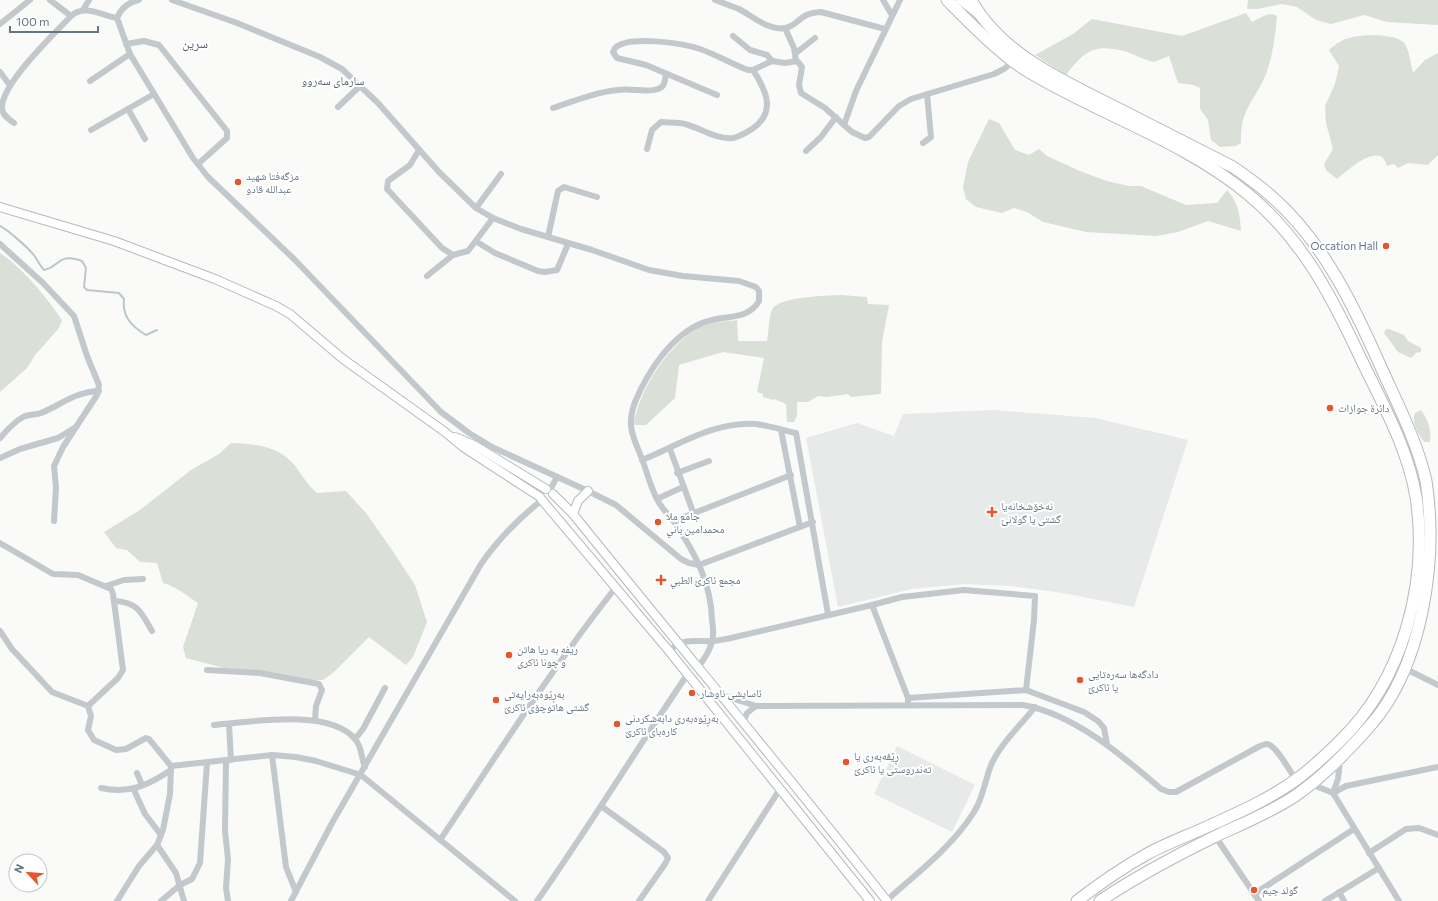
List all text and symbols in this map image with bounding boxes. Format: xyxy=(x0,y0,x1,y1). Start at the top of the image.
scale bar xyxy=(10,8,98,34)
text: 100 m xyxy=(16,14,50,28)
district label: سرين xyxy=(182,35,208,52)
district label: سارمای سەروو xyxy=(302,73,365,88)
place label: مزگەفتا شهيد عبدالله قادو xyxy=(246,169,299,195)
marker: مزگەفتا شهيد عبدالله قادو xyxy=(233,177,243,187)
place label: Occation Hall xyxy=(1310,239,1378,252)
marker: Occation Hall xyxy=(1381,241,1391,251)
place label: دائرة جوازات xyxy=(1338,401,1390,414)
marker: دائرة جوازات xyxy=(1325,403,1335,413)
place label: نەخۆشخانەیا گشتی یا گولانێ xyxy=(1001,499,1062,526)
marker: نەخۆشخانەیا گشتی یا گولانێ xyxy=(986,506,998,518)
place label: جامع ملا محمدامين باني xyxy=(666,509,725,538)
marker: جامع ملا محمدامين باني xyxy=(653,517,663,527)
place label: مجمع ئاکرێ الطبي xyxy=(670,573,741,589)
marker: مجمع ئاکرێ الطبي xyxy=(655,574,667,586)
place label: ريفه به ريا هاتن و چونا ئاكرى xyxy=(517,642,578,669)
marker: ريفه به ريا هاتن و چونا ئاكرى xyxy=(504,650,514,660)
place label: دادگەها سەرەتایی یا ئاکرێ xyxy=(1088,667,1159,694)
marker: دادگەها سەرەتایی یا ئاکرێ xyxy=(1075,675,1085,685)
place label: ئاسايشى ناوشار xyxy=(699,686,762,700)
place label: بەڕێوەبەرایەتی گشتی هاتوچۆی ئاکرێ xyxy=(504,687,590,714)
marker: ئاسايشى ناوشار xyxy=(687,688,697,698)
marker: بەڕێوەبەرایەتی گشتی هاتوچۆی ئاکرێ xyxy=(491,695,501,705)
place label: بەڕێوەبەری دابەشکردنی کارەبای ئاکرێ xyxy=(625,711,719,738)
marker: بەڕێوەبەری دابەشکردنی کارەبای ئاکرێ xyxy=(612,719,622,729)
place label: ڕێڤەبەری یا تەندروستی یا ئاکرێ xyxy=(854,749,932,776)
marker: ڕێڤەبەری یا تەندروستی یا ئاکرێ xyxy=(841,757,851,767)
north arrow xyxy=(8,853,48,893)
text: N xyxy=(11,862,26,875)
place label: گولد جیم xyxy=(1262,883,1299,898)
marker: گولد جیم xyxy=(1249,885,1259,895)

